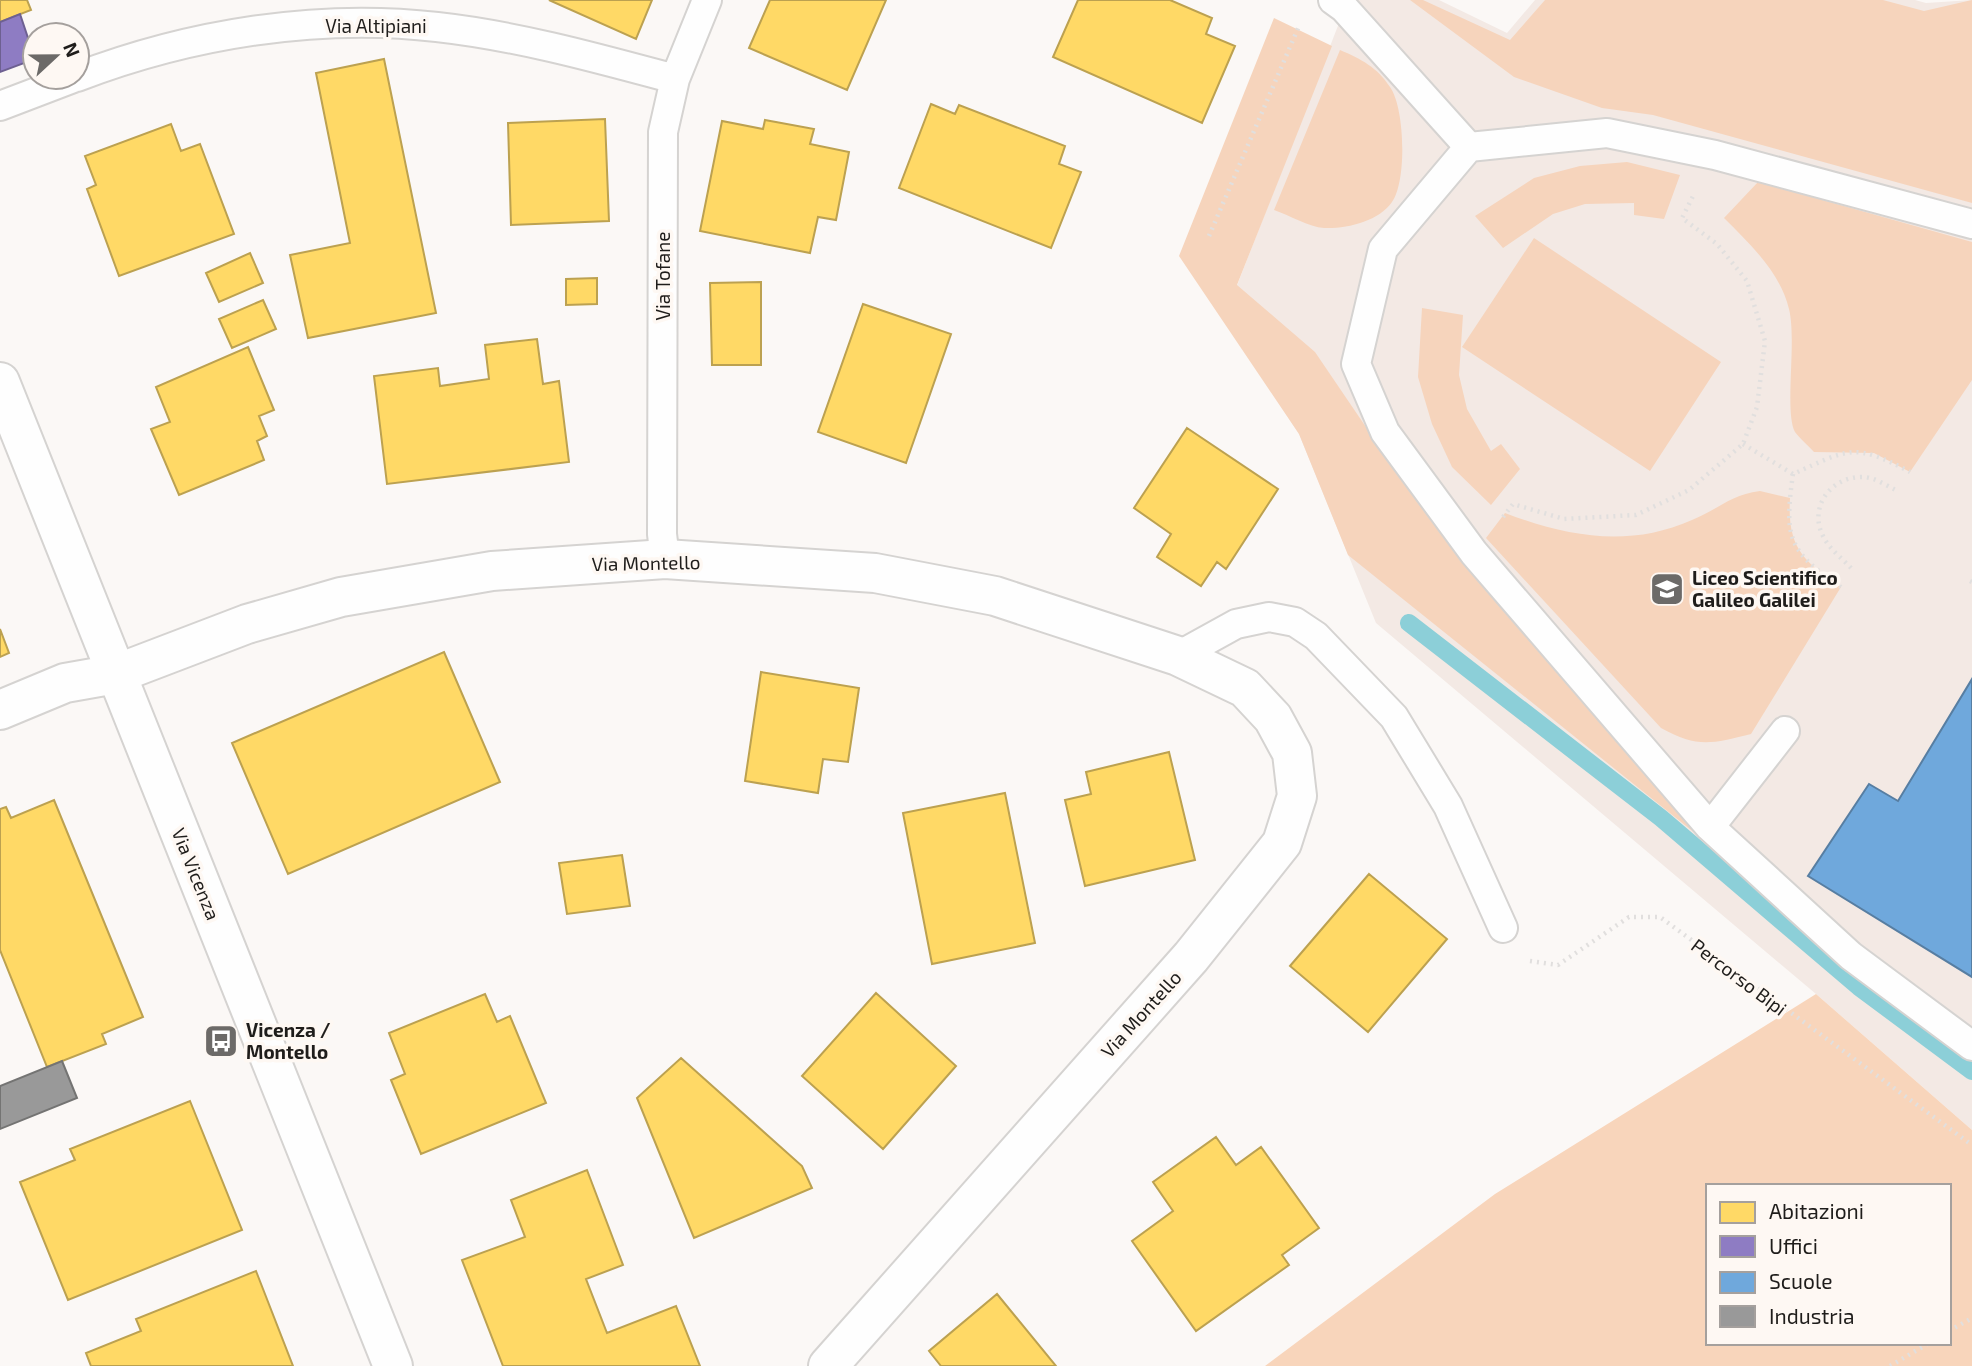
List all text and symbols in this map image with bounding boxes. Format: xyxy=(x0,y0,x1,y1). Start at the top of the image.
street label: Via Altipiani xyxy=(325,14,427,37)
north arrow xyxy=(21,21,91,91)
text: N xyxy=(59,39,85,60)
street label: Via Tofane xyxy=(651,231,674,321)
street label: Via Montello xyxy=(591,550,701,575)
place label: Liceo Scientifico Galileo Galilei xyxy=(1692,566,1838,611)
school or university icon: Liceo Scientifico Galileo Galilei xyxy=(1648,570,1686,608)
street label: Via Vicenza xyxy=(168,824,225,923)
street label: Percorso Bipi xyxy=(1687,933,1791,1020)
street label: Via Montello xyxy=(1096,965,1186,1062)
place label: Vicenza / Montello xyxy=(246,1018,331,1063)
bus stop icon: Vicenza / Montello xyxy=(202,1022,240,1060)
legend xyxy=(1706,1184,1951,1345)
text: Abitazioni xyxy=(1769,1198,1864,1223)
text: Uffici xyxy=(1769,1233,1818,1258)
text: Scuole xyxy=(1769,1268,1832,1293)
text: Industria xyxy=(1769,1303,1855,1328)

